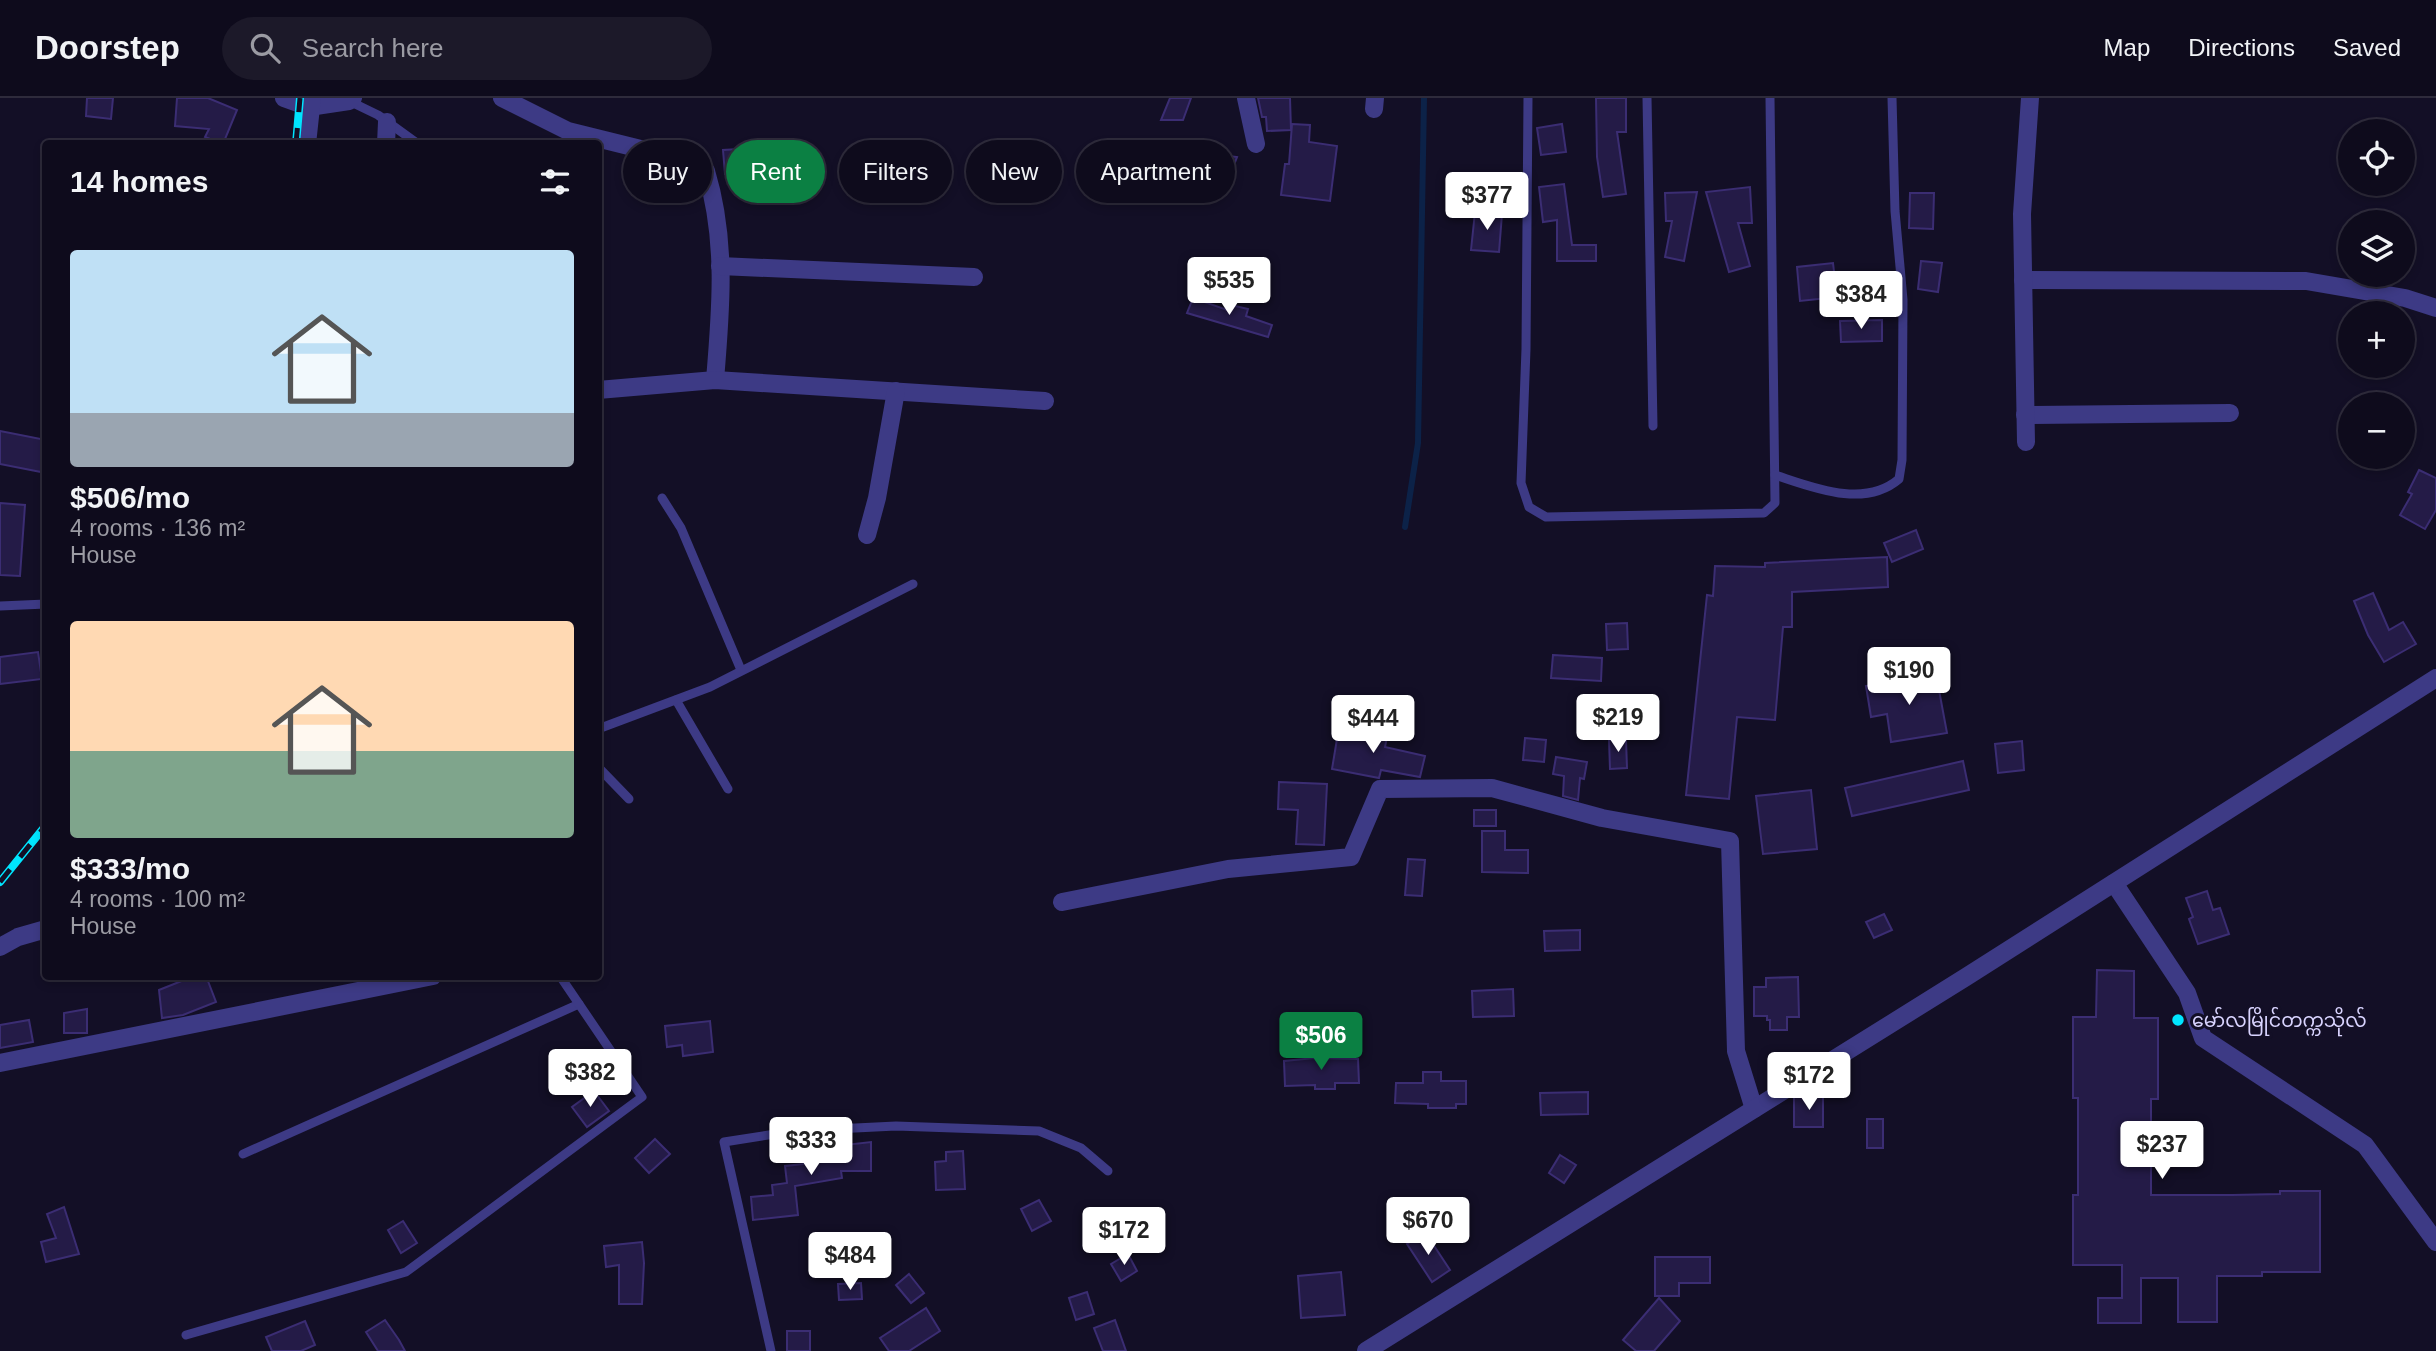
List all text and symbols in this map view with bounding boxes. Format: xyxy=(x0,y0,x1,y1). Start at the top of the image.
search box xyxy=(222,17,712,80)
text: Doorstep xyxy=(35,29,180,66)
icon: search xyxy=(246,29,284,67)
text: Search here xyxy=(302,33,444,63)
text: Map xyxy=(2104,34,2150,61)
text: Directions xyxy=(2188,34,2295,61)
text: Saved xyxy=(2333,34,2401,61)
map controls xyxy=(2338,119,2415,469)
button: locate xyxy=(2338,119,2415,196)
chip: Buy xyxy=(623,140,712,203)
chip: Rent xyxy=(726,140,825,203)
chip: Filters xyxy=(839,140,952,203)
chip: New xyxy=(966,140,1062,203)
chip: Apartment xyxy=(1076,140,1235,203)
icon: filters xyxy=(536,163,574,201)
text: 14 homes xyxy=(70,165,208,198)
pin: $377 xyxy=(1446,172,1528,232)
text: $377 xyxy=(1461,182,1513,208)
button: layers xyxy=(2338,210,2415,287)
pin: $535 xyxy=(1188,258,1270,317)
text: $535 xyxy=(1203,267,1255,293)
pin: $384 xyxy=(1820,272,1902,331)
text: $384 xyxy=(1835,281,1887,307)
icon: home xyxy=(259,296,385,422)
button: + xyxy=(2338,301,2415,378)
button: − xyxy=(2338,392,2415,469)
text: $506/mo xyxy=(70,481,190,514)
text: 4 rooms · 136 m² xyxy=(70,515,245,541)
text: House xyxy=(70,542,136,568)
pin: $190 xyxy=(1868,648,1950,707)
text: $190 xyxy=(1883,657,1935,683)
icon: home xyxy=(259,667,385,793)
pin: $219 xyxy=(1577,694,1659,754)
pin: $444 xyxy=(1332,696,1414,755)
text: $219 xyxy=(1592,704,1644,730)
text: $444 xyxy=(1347,705,1399,731)
text: $333/mo xyxy=(70,852,190,885)
text: 4 rooms · 100 m² xyxy=(70,886,245,912)
text: House xyxy=(70,913,136,939)
place label: မော်လမြိုင်တက္ကသိုလ် xyxy=(2192,1006,2367,1037)
pin: $506 xyxy=(1280,1012,1362,1072)
marker: မော်လမြိုင်တက္ကသိုလ် xyxy=(2170,1012,2186,1028)
text: $506 xyxy=(1295,1022,1347,1048)
pin: $382 xyxy=(549,1049,631,1109)
pin: $172 xyxy=(1768,1052,1850,1112)
text: $382 xyxy=(564,1059,616,1085)
text: $172 xyxy=(1783,1062,1835,1088)
pin: $333 xyxy=(770,1118,852,1177)
pin: $237 xyxy=(2121,1122,2203,1181)
text: $333 xyxy=(785,1127,837,1153)
text: $237 xyxy=(2136,1131,2188,1157)
pin: $670 xyxy=(1387,1198,1469,1257)
text: $670 xyxy=(1402,1207,1454,1233)
pin: $172 xyxy=(1083,1208,1165,1267)
text: $172 xyxy=(1098,1217,1150,1243)
pin: $484 xyxy=(809,1232,891,1292)
text: $484 xyxy=(824,1242,876,1268)

